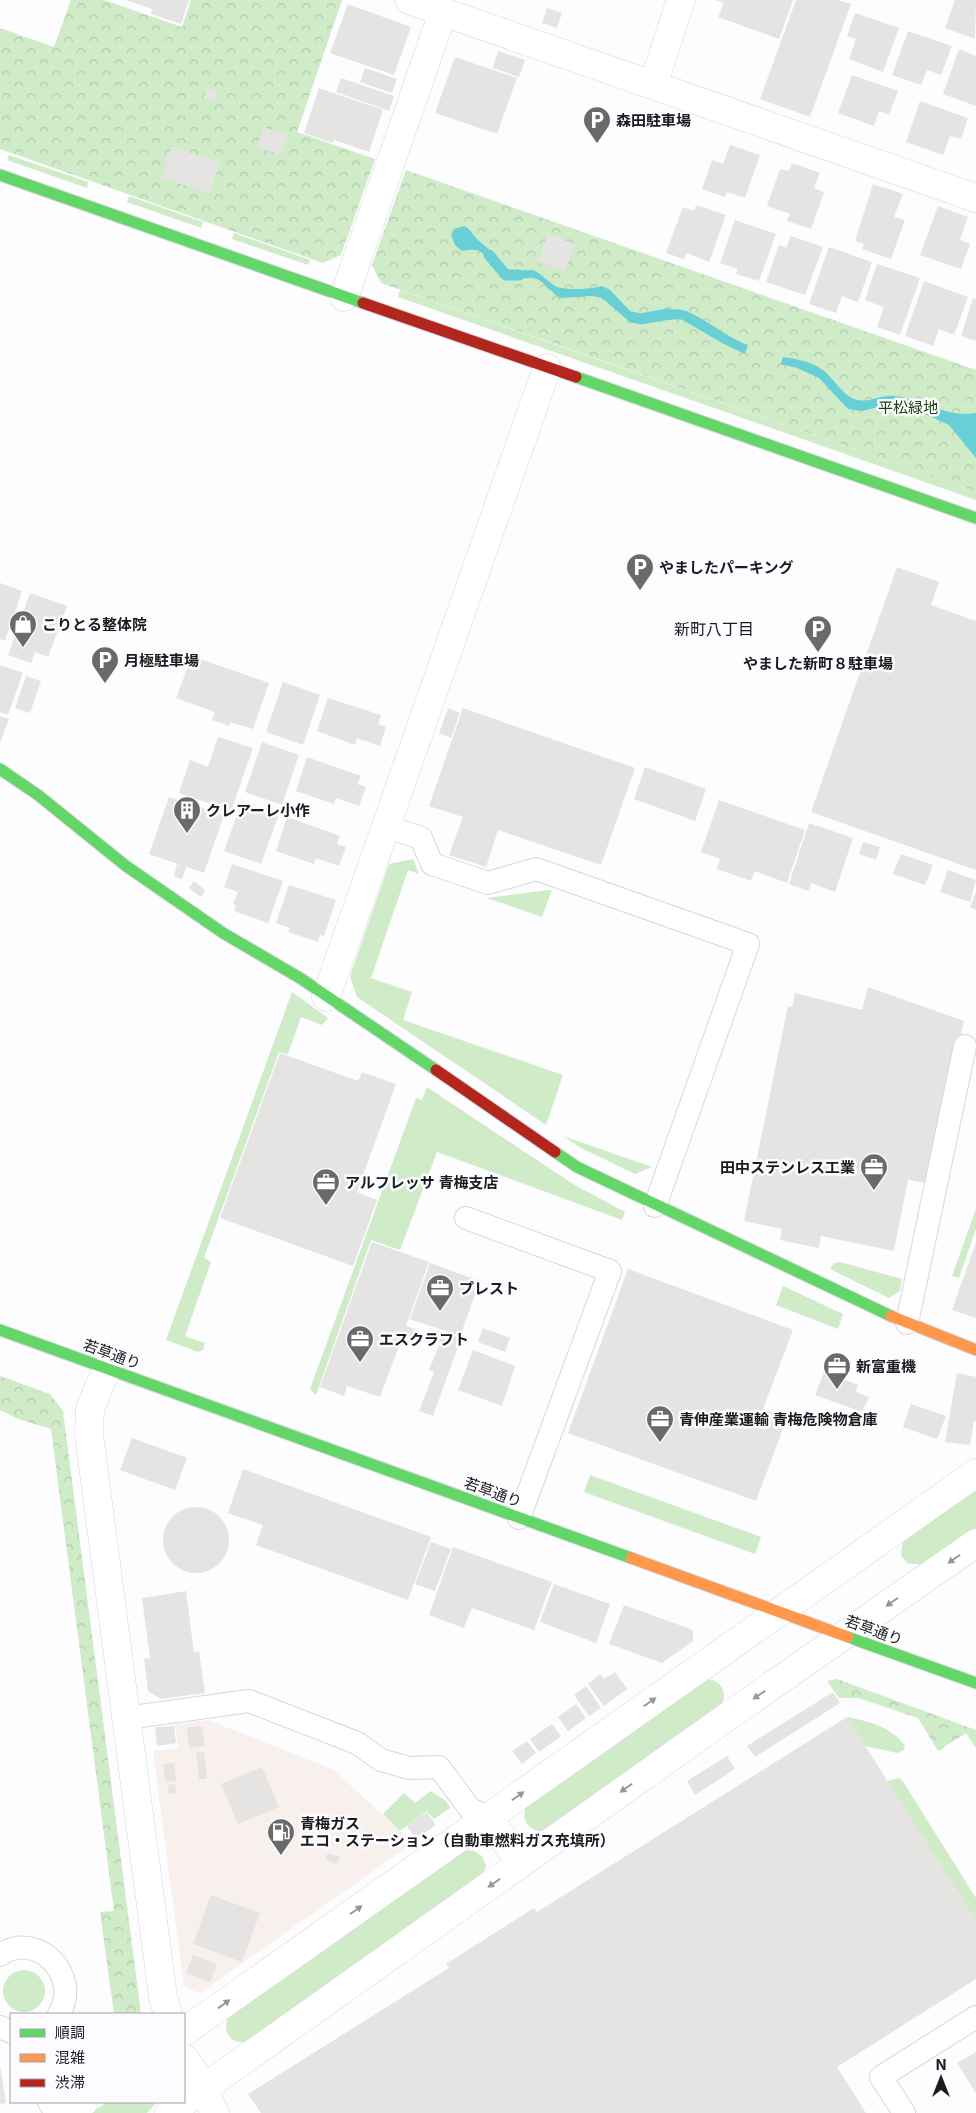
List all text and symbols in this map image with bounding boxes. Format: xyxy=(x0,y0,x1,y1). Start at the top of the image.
parking icon: 森田駐車場 xyxy=(582,105,612,144)
place label: 森田駐車場 xyxy=(616,111,691,130)
park label: 平松緑地 xyxy=(878,398,938,417)
parking icon: やましたパーキング xyxy=(625,552,655,591)
place label: やましたパーキング xyxy=(659,558,794,577)
shop icon: こりとる整体院 xyxy=(8,609,38,648)
parking icon: やました新町８駐車場 xyxy=(803,614,833,653)
place label: こりとる整体院 xyxy=(42,615,147,634)
district label: 新町八丁目 xyxy=(674,619,754,639)
parking icon: 月極駐車場 xyxy=(90,645,120,684)
place label: 月極駐車場 xyxy=(124,651,199,670)
place label: やました新町８駐車場 xyxy=(743,654,893,673)
building icon: クレアーレ小作 xyxy=(172,795,202,834)
place label: クレアーレ小作 xyxy=(206,801,310,820)
office icon: 田中ステンレス工業 xyxy=(859,1152,889,1191)
place label: 田中ステンレス工業 xyxy=(720,1158,855,1177)
office icon: アルフレッサ 青梅支店 xyxy=(311,1167,341,1206)
place label: アルフレッサ 青梅支店 xyxy=(345,1173,498,1192)
office icon: プレスト xyxy=(425,1273,455,1312)
place label: プレスト xyxy=(459,1279,519,1298)
office icon: エスクラフト xyxy=(345,1324,375,1363)
place label: エスクラフト xyxy=(379,1330,469,1349)
street label: 若草通り xyxy=(81,1335,143,1373)
office icon: 新富重機 xyxy=(822,1351,852,1390)
place label: 新富重機 xyxy=(856,1357,916,1376)
office icon: 青伸産業運輸 青梅危険物倉庫 xyxy=(645,1404,675,1443)
place label: 青伸産業運輸 青梅危険物倉庫 xyxy=(679,1410,878,1429)
street label: 若草通り xyxy=(462,1473,524,1511)
one-way arrow xyxy=(947,1554,961,1564)
one-way arrow xyxy=(886,1597,899,1607)
street label: 若草通り xyxy=(843,1611,905,1649)
one-way arrow xyxy=(752,1690,766,1700)
one-way arrow xyxy=(644,1697,657,1707)
one-way arrow xyxy=(620,1783,633,1794)
one-way arrow xyxy=(511,1791,525,1801)
place label: 青梅ガス エコ・ステーション（自動車燃料ガス充填所） xyxy=(300,1814,615,1850)
fuel station icon: 青梅ガス エコ・ステーション（自動車燃料ガス充填所） xyxy=(266,1817,296,1856)
one-way arrow xyxy=(487,1878,500,1888)
one-way arrow xyxy=(349,1905,363,1915)
one-way arrow xyxy=(217,1999,230,2009)
legend xyxy=(10,2013,185,2103)
text: 順調 xyxy=(55,2023,85,2042)
text: 混雑 xyxy=(55,2048,85,2067)
north arrow xyxy=(916,2053,966,2103)
text: N xyxy=(936,2056,946,2073)
text: 渋滞 xyxy=(55,2073,85,2092)

